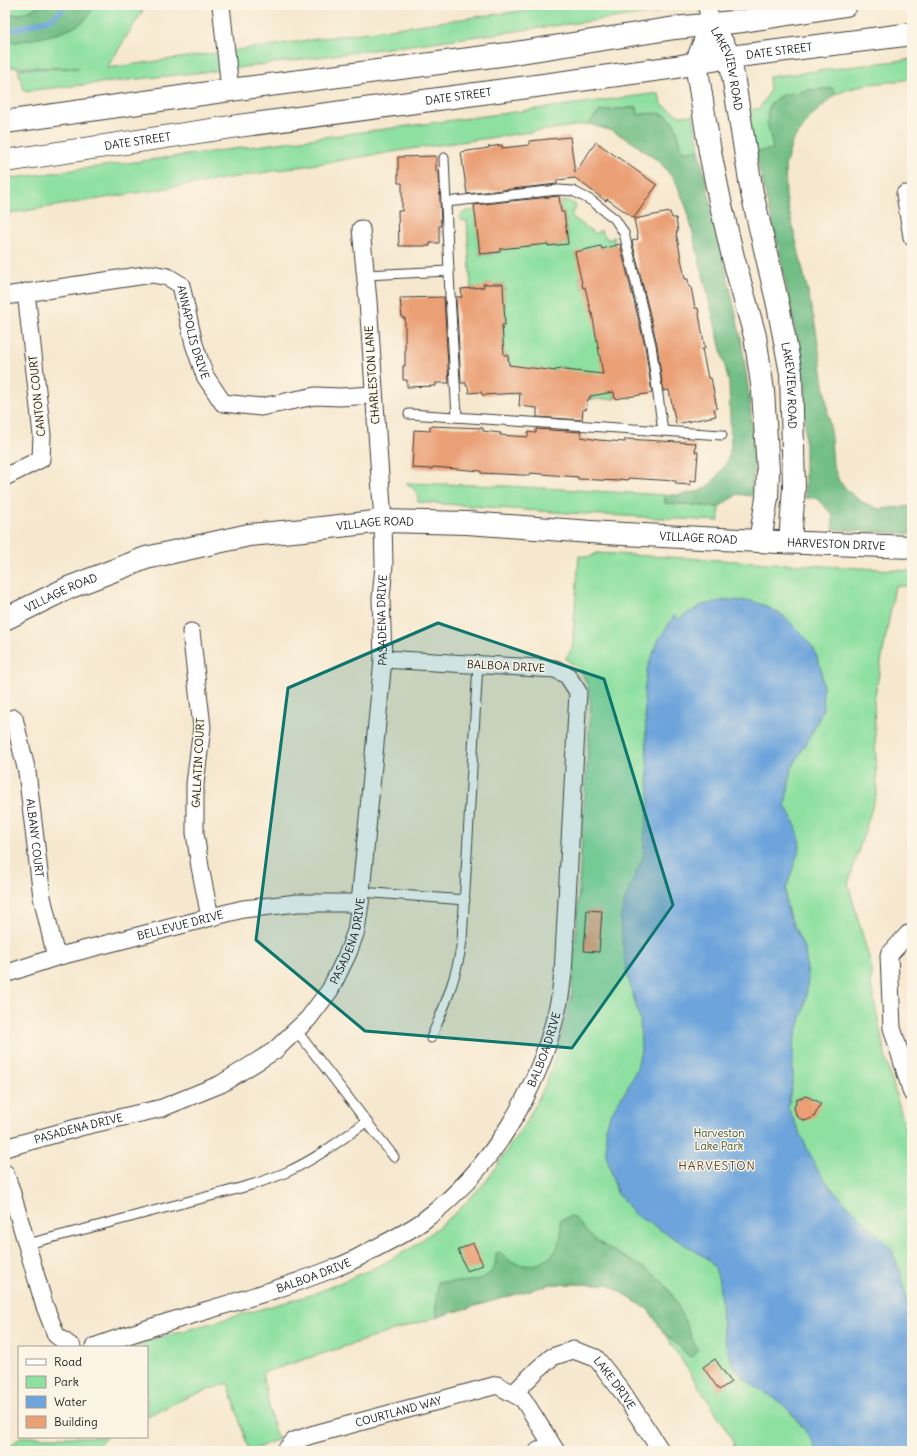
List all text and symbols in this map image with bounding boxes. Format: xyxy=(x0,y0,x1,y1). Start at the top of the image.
street label: LAKEVIEW ROAD xyxy=(708,24,746,112)
street label: DATE STREET xyxy=(745,40,813,62)
street label: DATE STREET xyxy=(424,85,493,108)
street label: DATE STREET xyxy=(103,129,172,153)
street label: ANNAPOLIS DRIVE xyxy=(174,284,213,381)
street label: CHARLESTON LANE xyxy=(362,325,382,425)
street label: LAKEVIEW ROAD xyxy=(778,341,799,429)
street label: CANTON COURT xyxy=(26,354,48,437)
street label: VILLAGE ROAD xyxy=(335,514,414,533)
street label: VILLAGE ROAD xyxy=(659,529,738,547)
street label: HARVESTON DRIVE xyxy=(787,535,886,553)
street label: VILLAGE ROAD xyxy=(23,570,99,615)
street label: PASADENA DRIVE xyxy=(374,574,390,666)
street label: BALBOA DRIVE xyxy=(466,657,546,675)
street label: GALLATIN COURT xyxy=(189,718,207,808)
street label: ALBANY COURT xyxy=(23,798,47,878)
street label: PASADENA DRIVE xyxy=(327,897,367,987)
street label: BELLEVUE DRIVE xyxy=(136,907,225,943)
street label: BALBOA DRIVE xyxy=(524,1010,563,1089)
street label: PASADENA DRIVE xyxy=(32,1110,124,1147)
park label: Harveston Lake Park xyxy=(693,1126,745,1153)
district label: HARVESTON xyxy=(678,1158,756,1173)
street label: BALBOA DRIVE xyxy=(274,1255,353,1296)
legend xyxy=(18,1346,148,1438)
text: Road xyxy=(54,1354,82,1369)
street label: LAKE DRIVE xyxy=(591,1354,639,1412)
text: Park xyxy=(54,1374,79,1389)
street label: COURTLAND WAY xyxy=(354,1393,443,1430)
text: Water xyxy=(54,1394,87,1409)
text: Building xyxy=(54,1414,98,1429)

